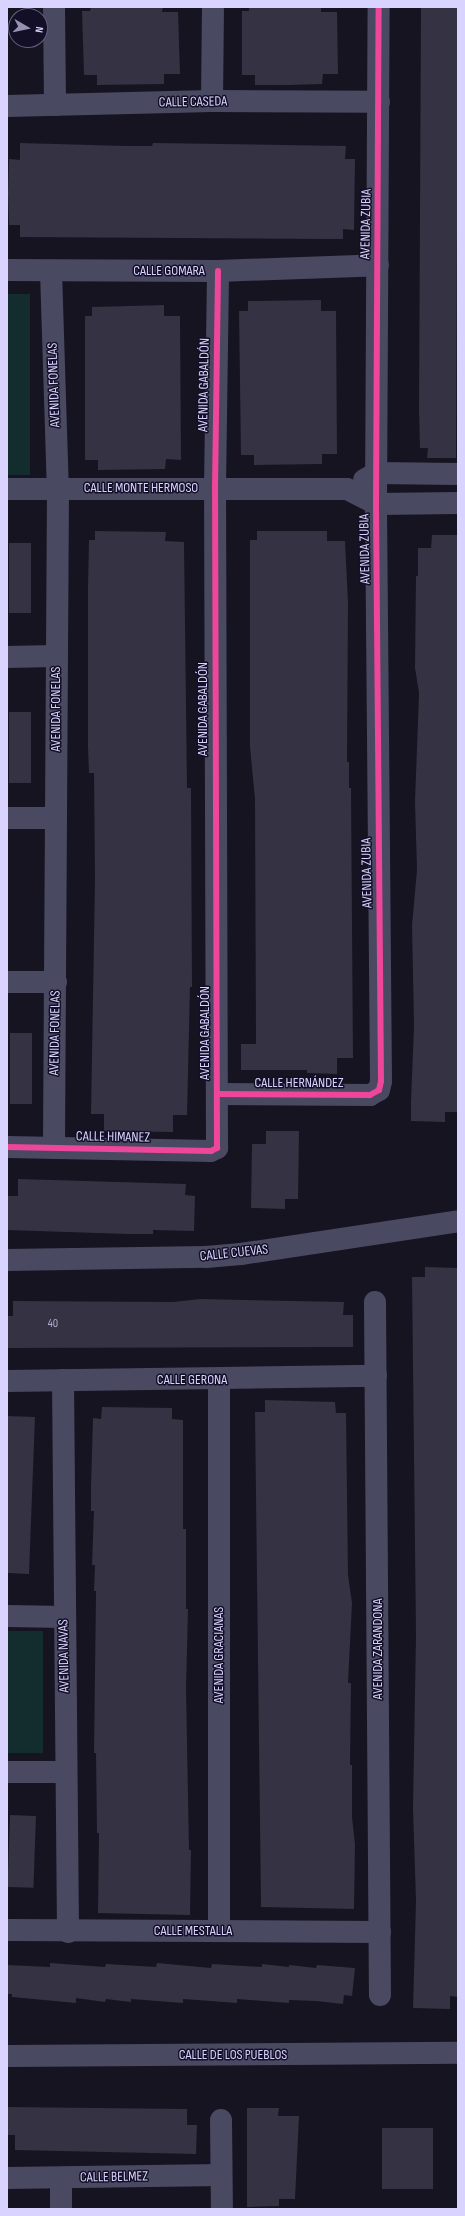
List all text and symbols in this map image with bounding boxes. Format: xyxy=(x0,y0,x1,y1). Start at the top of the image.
north arrow xyxy=(8,8,48,48)
text: N xyxy=(32,26,46,34)
street label: CALLE CASEDA xyxy=(159,93,227,111)
street label: AVENIDA ZUBIA xyxy=(357,189,375,259)
street label: CALLE GOMARA xyxy=(133,263,205,279)
street label: AVENIDA GABALDÓN xyxy=(195,338,213,432)
street label: AVENIDA FONELAS xyxy=(44,342,64,428)
street label: CALLE MONTE HERMOSO xyxy=(84,480,198,496)
street label: AVENIDA ZUBIA xyxy=(356,514,374,584)
street label: AVENIDA GABALDÓN xyxy=(195,662,211,756)
street label: AVENIDA FONELAS xyxy=(48,667,64,751)
street label: AVENIDA ZUBIA xyxy=(358,838,376,908)
street label: AVENIDA GABALDÓN xyxy=(197,986,213,1080)
street label: AVENIDA FONELAS xyxy=(46,990,64,1076)
street label: CALLE HERNÁNDEZ xyxy=(254,1075,344,1091)
street label: CALLE HIMANEZ xyxy=(76,1128,150,1146)
street label: CALLE CUEVAS xyxy=(199,1241,269,1265)
house number: 40 xyxy=(48,1317,58,1331)
street label: CALLE GERONA xyxy=(157,1372,227,1388)
street label: AVENIDA ZARANDONA xyxy=(370,1599,386,1699)
street label: AVENIDA GRACIANAS xyxy=(211,1607,227,1703)
street label: AVENIDA NAVAS xyxy=(55,1619,73,1693)
street label: CALLE MESTALLA xyxy=(154,1923,232,1939)
street label: CALLE DE LOS PUEBLOS xyxy=(179,2047,287,2063)
street label: CALLE BELMEZ xyxy=(80,2168,148,2186)

